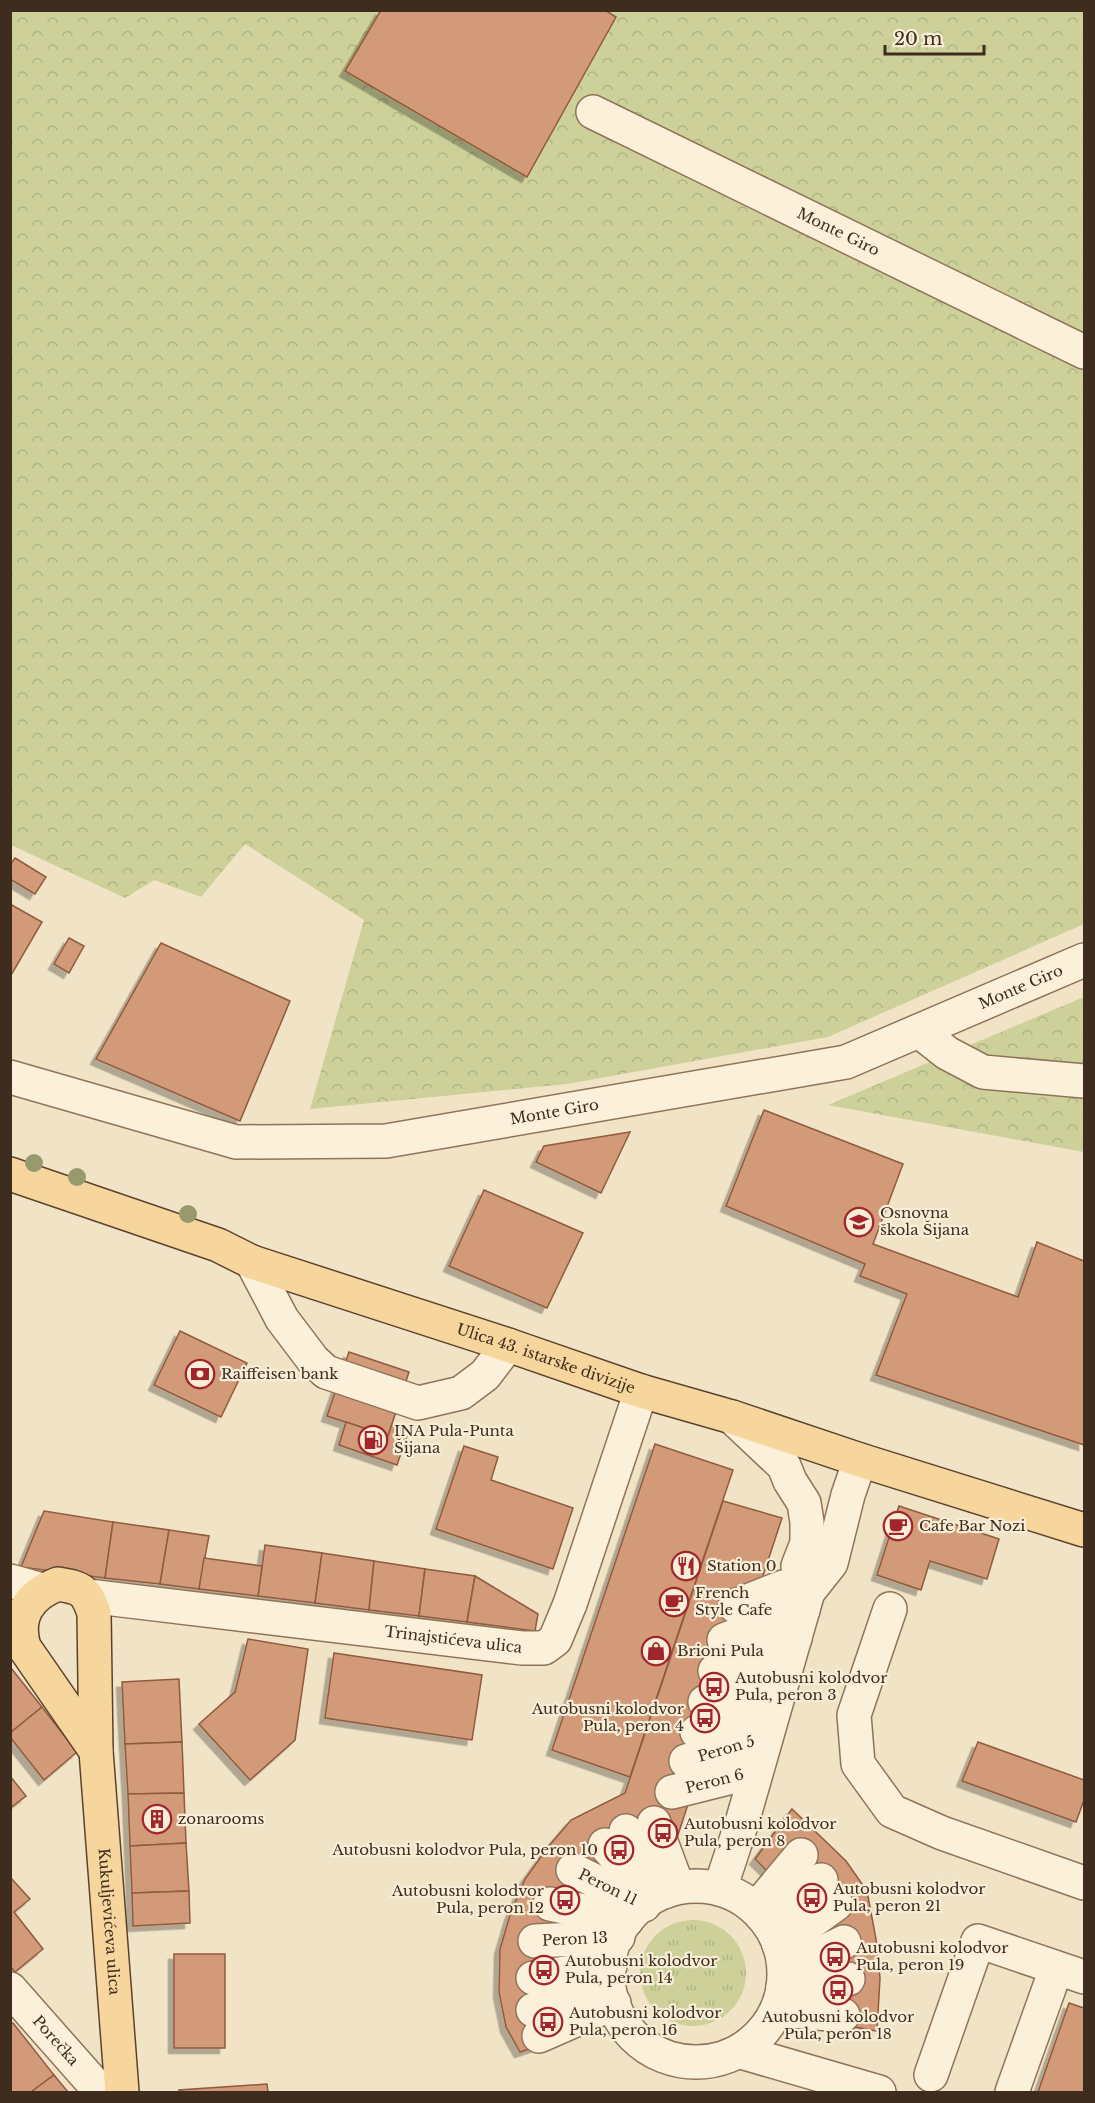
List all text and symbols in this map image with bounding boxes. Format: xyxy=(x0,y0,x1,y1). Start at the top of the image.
scale bar xyxy=(885,18,984,56)
text: 20 m xyxy=(894,28,942,50)
street label: Monte Giro xyxy=(794,203,883,260)
street label: Monte Giro xyxy=(976,960,1066,1013)
street label: Monte Giro xyxy=(508,1095,600,1129)
place label: Osnovna škola Šijana xyxy=(880,1203,970,1239)
school or university icon: Osnovna škola Šijana xyxy=(843,1206,875,1238)
street label: Ulica 43. istarske divizije xyxy=(454,1319,638,1397)
bank icon: Raiffeisen bank xyxy=(184,1358,216,1390)
place label: Raiffeisen bank xyxy=(221,1364,339,1383)
place label: INA Pula-Punta Šijana xyxy=(394,1421,515,1457)
fuel station icon: INA Pula-Punta Šijana xyxy=(357,1424,389,1456)
cafe icon: Cafe Bar Nozi xyxy=(882,1510,914,1542)
place label: Cafe Bar Nozi xyxy=(919,1516,1025,1535)
restaurant icon: Station 0 xyxy=(670,1550,702,1582)
place label: Station 0 xyxy=(707,1556,777,1575)
place label: French Style Cafe xyxy=(695,1583,772,1619)
cafe icon: French Style Cafe xyxy=(658,1586,690,1618)
street label: Trinajstićeva ulica xyxy=(384,1622,524,1657)
shop icon: Brioni Pula xyxy=(640,1635,672,1667)
place label: Brioni Pula xyxy=(677,1641,765,1660)
place label: Autobusni kolodvor Pula, peron 3 xyxy=(734,1668,888,1704)
bus stop icon: Autobusni kolodvor Pula, peron 3 xyxy=(698,1671,730,1703)
place label: Autobusni kolodvor Pula, peron 4 xyxy=(531,1699,685,1735)
bus stop icon: Autobusni kolodvor Pula, peron 4 xyxy=(689,1702,721,1734)
street label: Peron 5 xyxy=(695,1731,757,1766)
street label: Peron 6 xyxy=(683,1764,746,1797)
building icon: zonarooms xyxy=(141,1803,173,1835)
place label: zonarooms xyxy=(178,1809,265,1828)
place label: Autobusni kolodvor Pula, peron 8 xyxy=(683,1814,837,1850)
bus stop icon: Autobusni kolodvor Pula, peron 8 xyxy=(647,1817,679,1849)
bus stop icon: Autobusni kolodvor Pula, peron 10 xyxy=(603,1834,635,1866)
place label: Autobusni kolodvor Pula, peron 10 xyxy=(331,1840,598,1859)
street label: Kukuljevićeva ulica xyxy=(94,1847,125,1996)
street label: Peron 11 xyxy=(576,1864,641,1909)
place label: Autobusni kolodvor Pula, peron 21 xyxy=(832,1879,986,1915)
place label: Autobusni kolodvor Pula, peron 12 xyxy=(391,1881,545,1917)
bus stop icon: Autobusni kolodvor Pula, peron 21 xyxy=(796,1882,828,1914)
bus stop icon: Autobusni kolodvor Pula, peron 12 xyxy=(549,1884,581,1916)
street label: Peron 13 xyxy=(542,1928,608,1950)
place label: Autobusni kolodvor Pula, peron 19 xyxy=(855,1938,1009,1974)
bus stop icon: Autobusni kolodvor Pula, peron 19 xyxy=(819,1941,851,1973)
place label: Autobusni kolodvor Pula, peron 14 xyxy=(564,1951,718,1987)
bus stop icon: Autobusni kolodvor Pula, peron 14 xyxy=(528,1954,560,1986)
bus stop icon: Autobusni kolodvor Pula, peron 18 xyxy=(822,1974,854,2006)
place label: Autobusni kolodvor Pula, peron 16 xyxy=(568,2003,722,2039)
bus stop icon: Autobusni kolodvor Pula, peron 16 xyxy=(532,2006,564,2038)
place label: Autobusni kolodvor Pula, peron 18 xyxy=(761,2007,915,2043)
street label: Porečka xyxy=(29,2011,84,2070)

